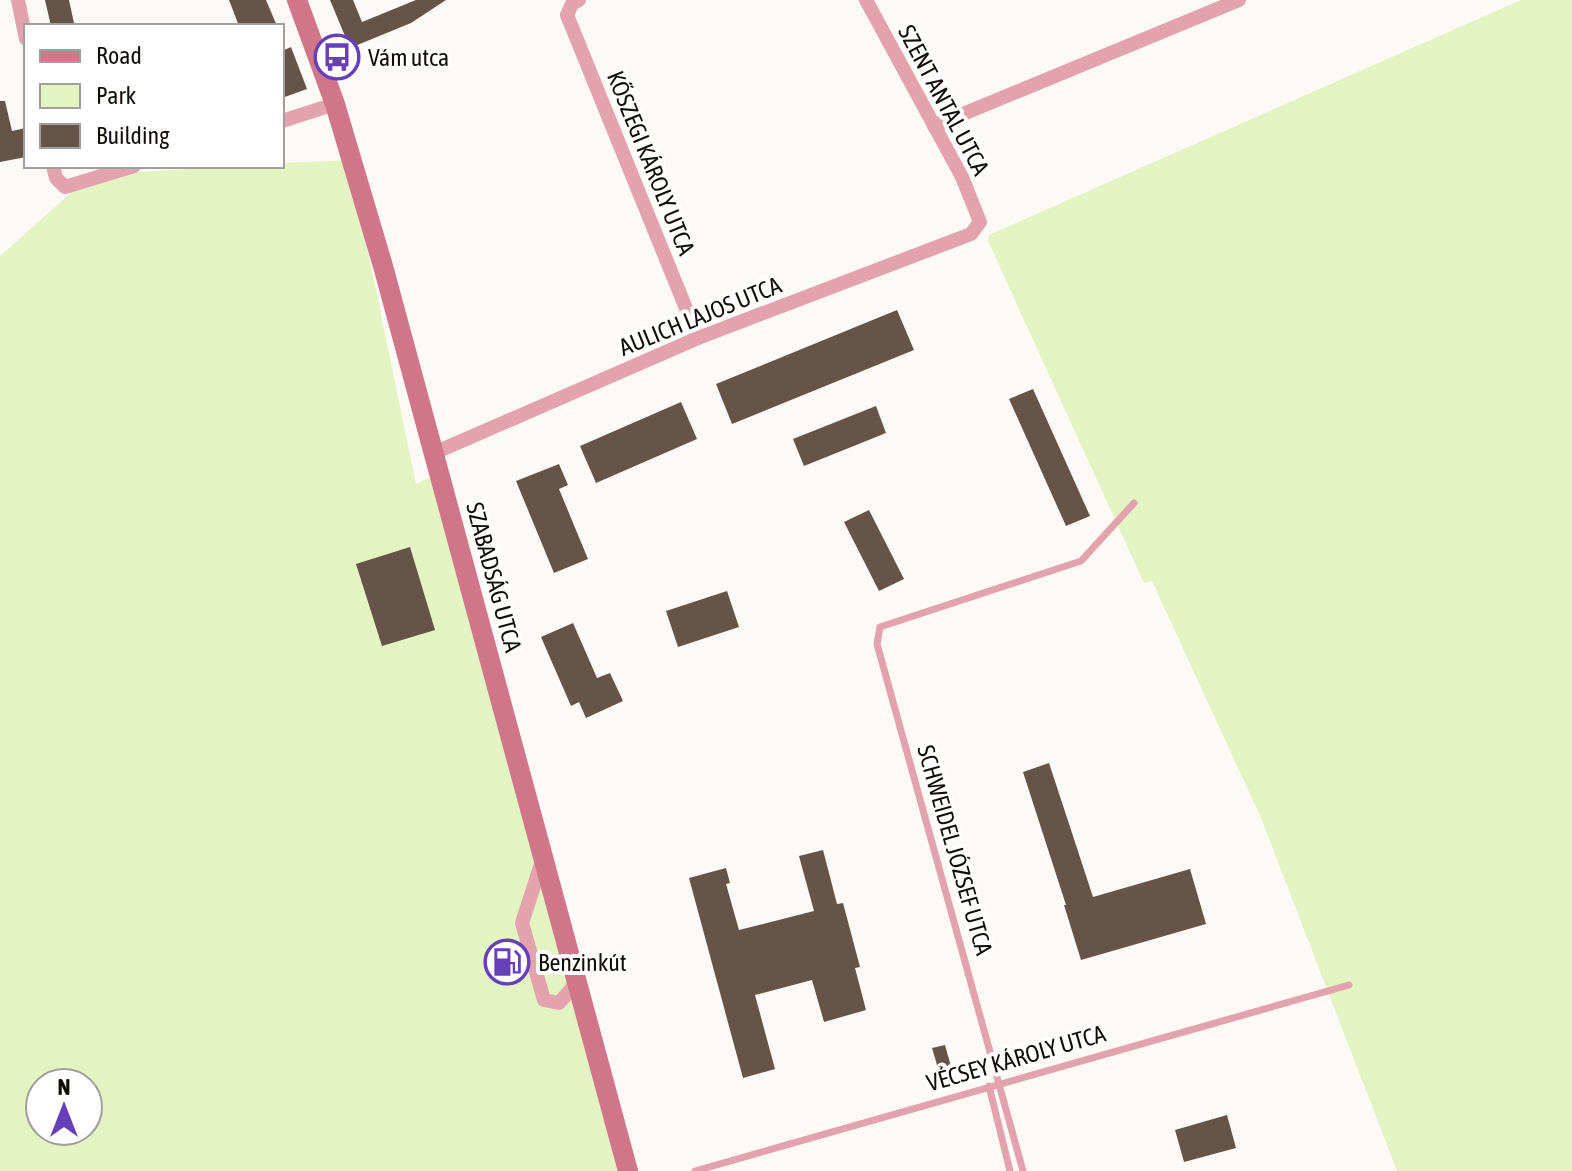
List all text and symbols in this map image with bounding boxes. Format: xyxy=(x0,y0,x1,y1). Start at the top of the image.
street label: SZENT ANTAL UTCA xyxy=(893,21,995,180)
legend xyxy=(24,24,284,168)
bus stop icon: Vám utca xyxy=(313,33,361,81)
text: Road xyxy=(96,42,142,69)
place label: Vám utca xyxy=(368,44,449,71)
street label: KŐSZEGI KÁROLY UTCA xyxy=(602,67,700,259)
text: Park xyxy=(96,82,137,109)
text: Building xyxy=(96,122,170,149)
street label: AULICH LAJOS UTCA xyxy=(615,271,785,361)
street label: SZABADSÁG UTCA xyxy=(461,499,527,655)
street label: SCHWEIDEL JÓZSEF UTCA xyxy=(912,742,998,958)
fuel station icon: Benzinkút xyxy=(483,938,531,986)
place label: Benzinkút xyxy=(538,949,627,976)
street label: VÉCSEY KÁROLY UTCA xyxy=(923,1020,1109,1096)
north arrow xyxy=(24,1067,104,1147)
text: N xyxy=(58,1074,70,1100)

